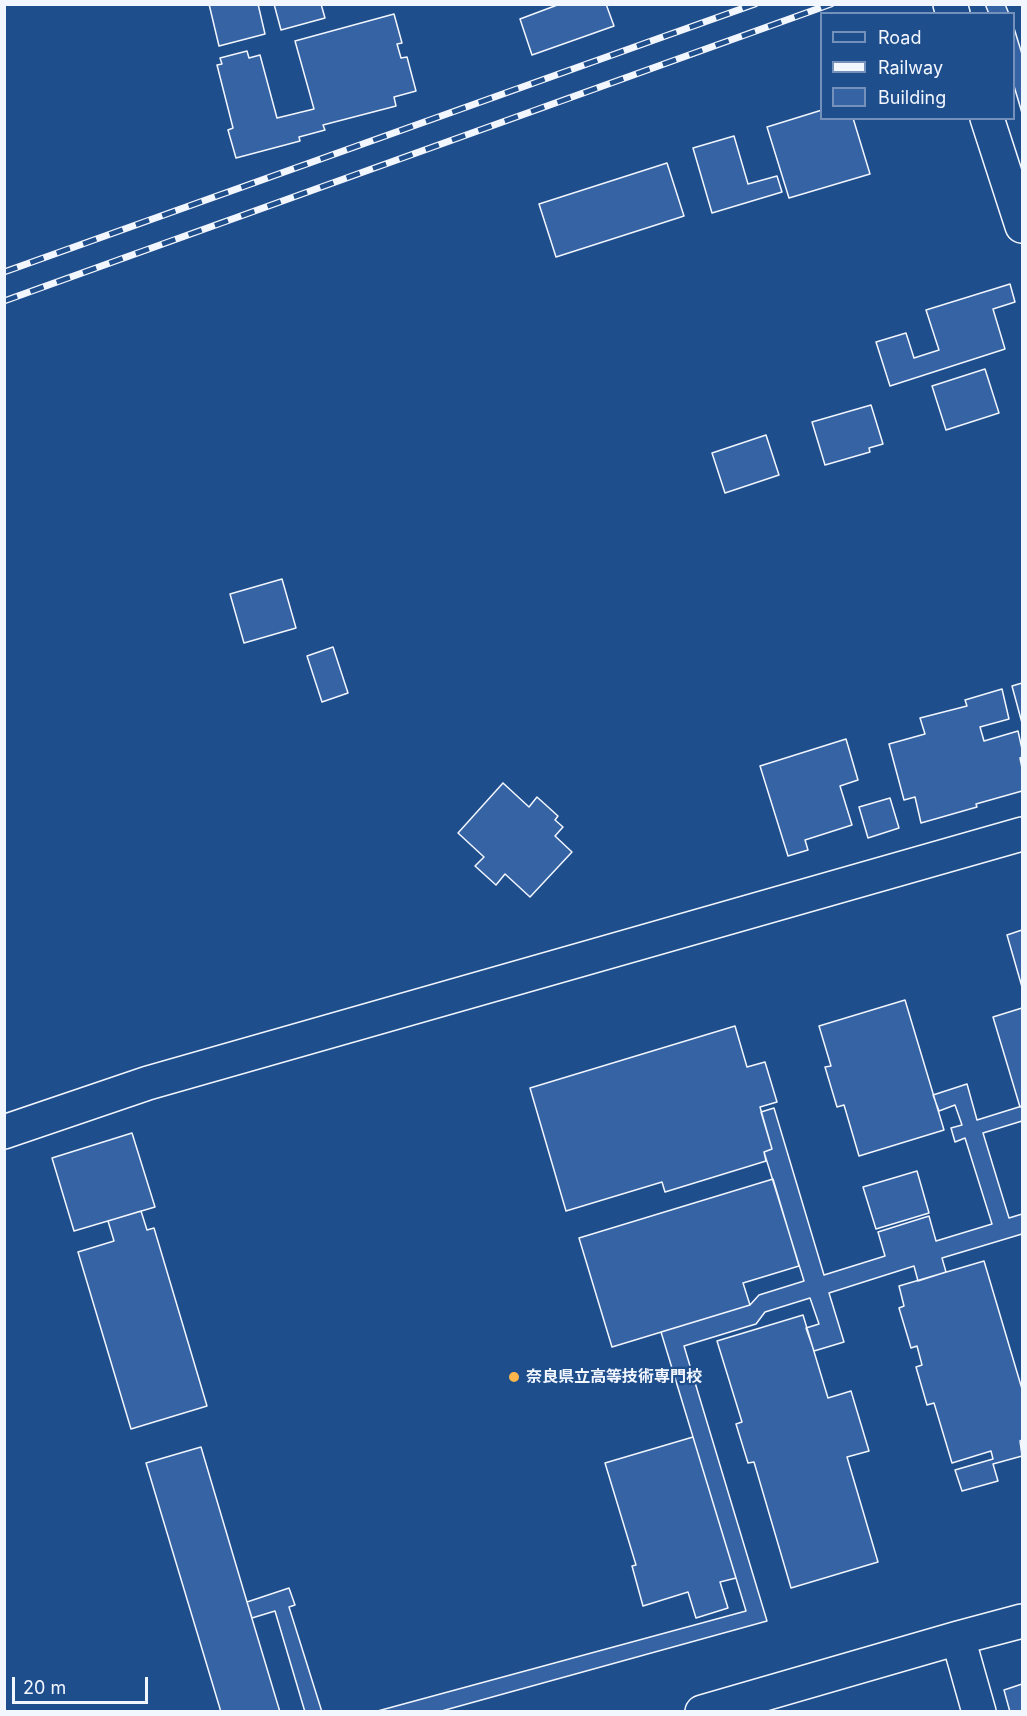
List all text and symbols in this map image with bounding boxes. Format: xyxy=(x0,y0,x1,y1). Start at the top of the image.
legend xyxy=(820,12,1015,120)
text: Road xyxy=(878,27,921,48)
text: Railway xyxy=(878,57,943,78)
text: Building xyxy=(878,87,946,108)
place label: 奈良県立高等技術専門校 xyxy=(526,1367,702,1387)
marker: 奈良県立高等技術専門校 xyxy=(507,1370,521,1384)
scale bar xyxy=(15,1665,152,1703)
text: 20 m xyxy=(23,1677,66,1698)

